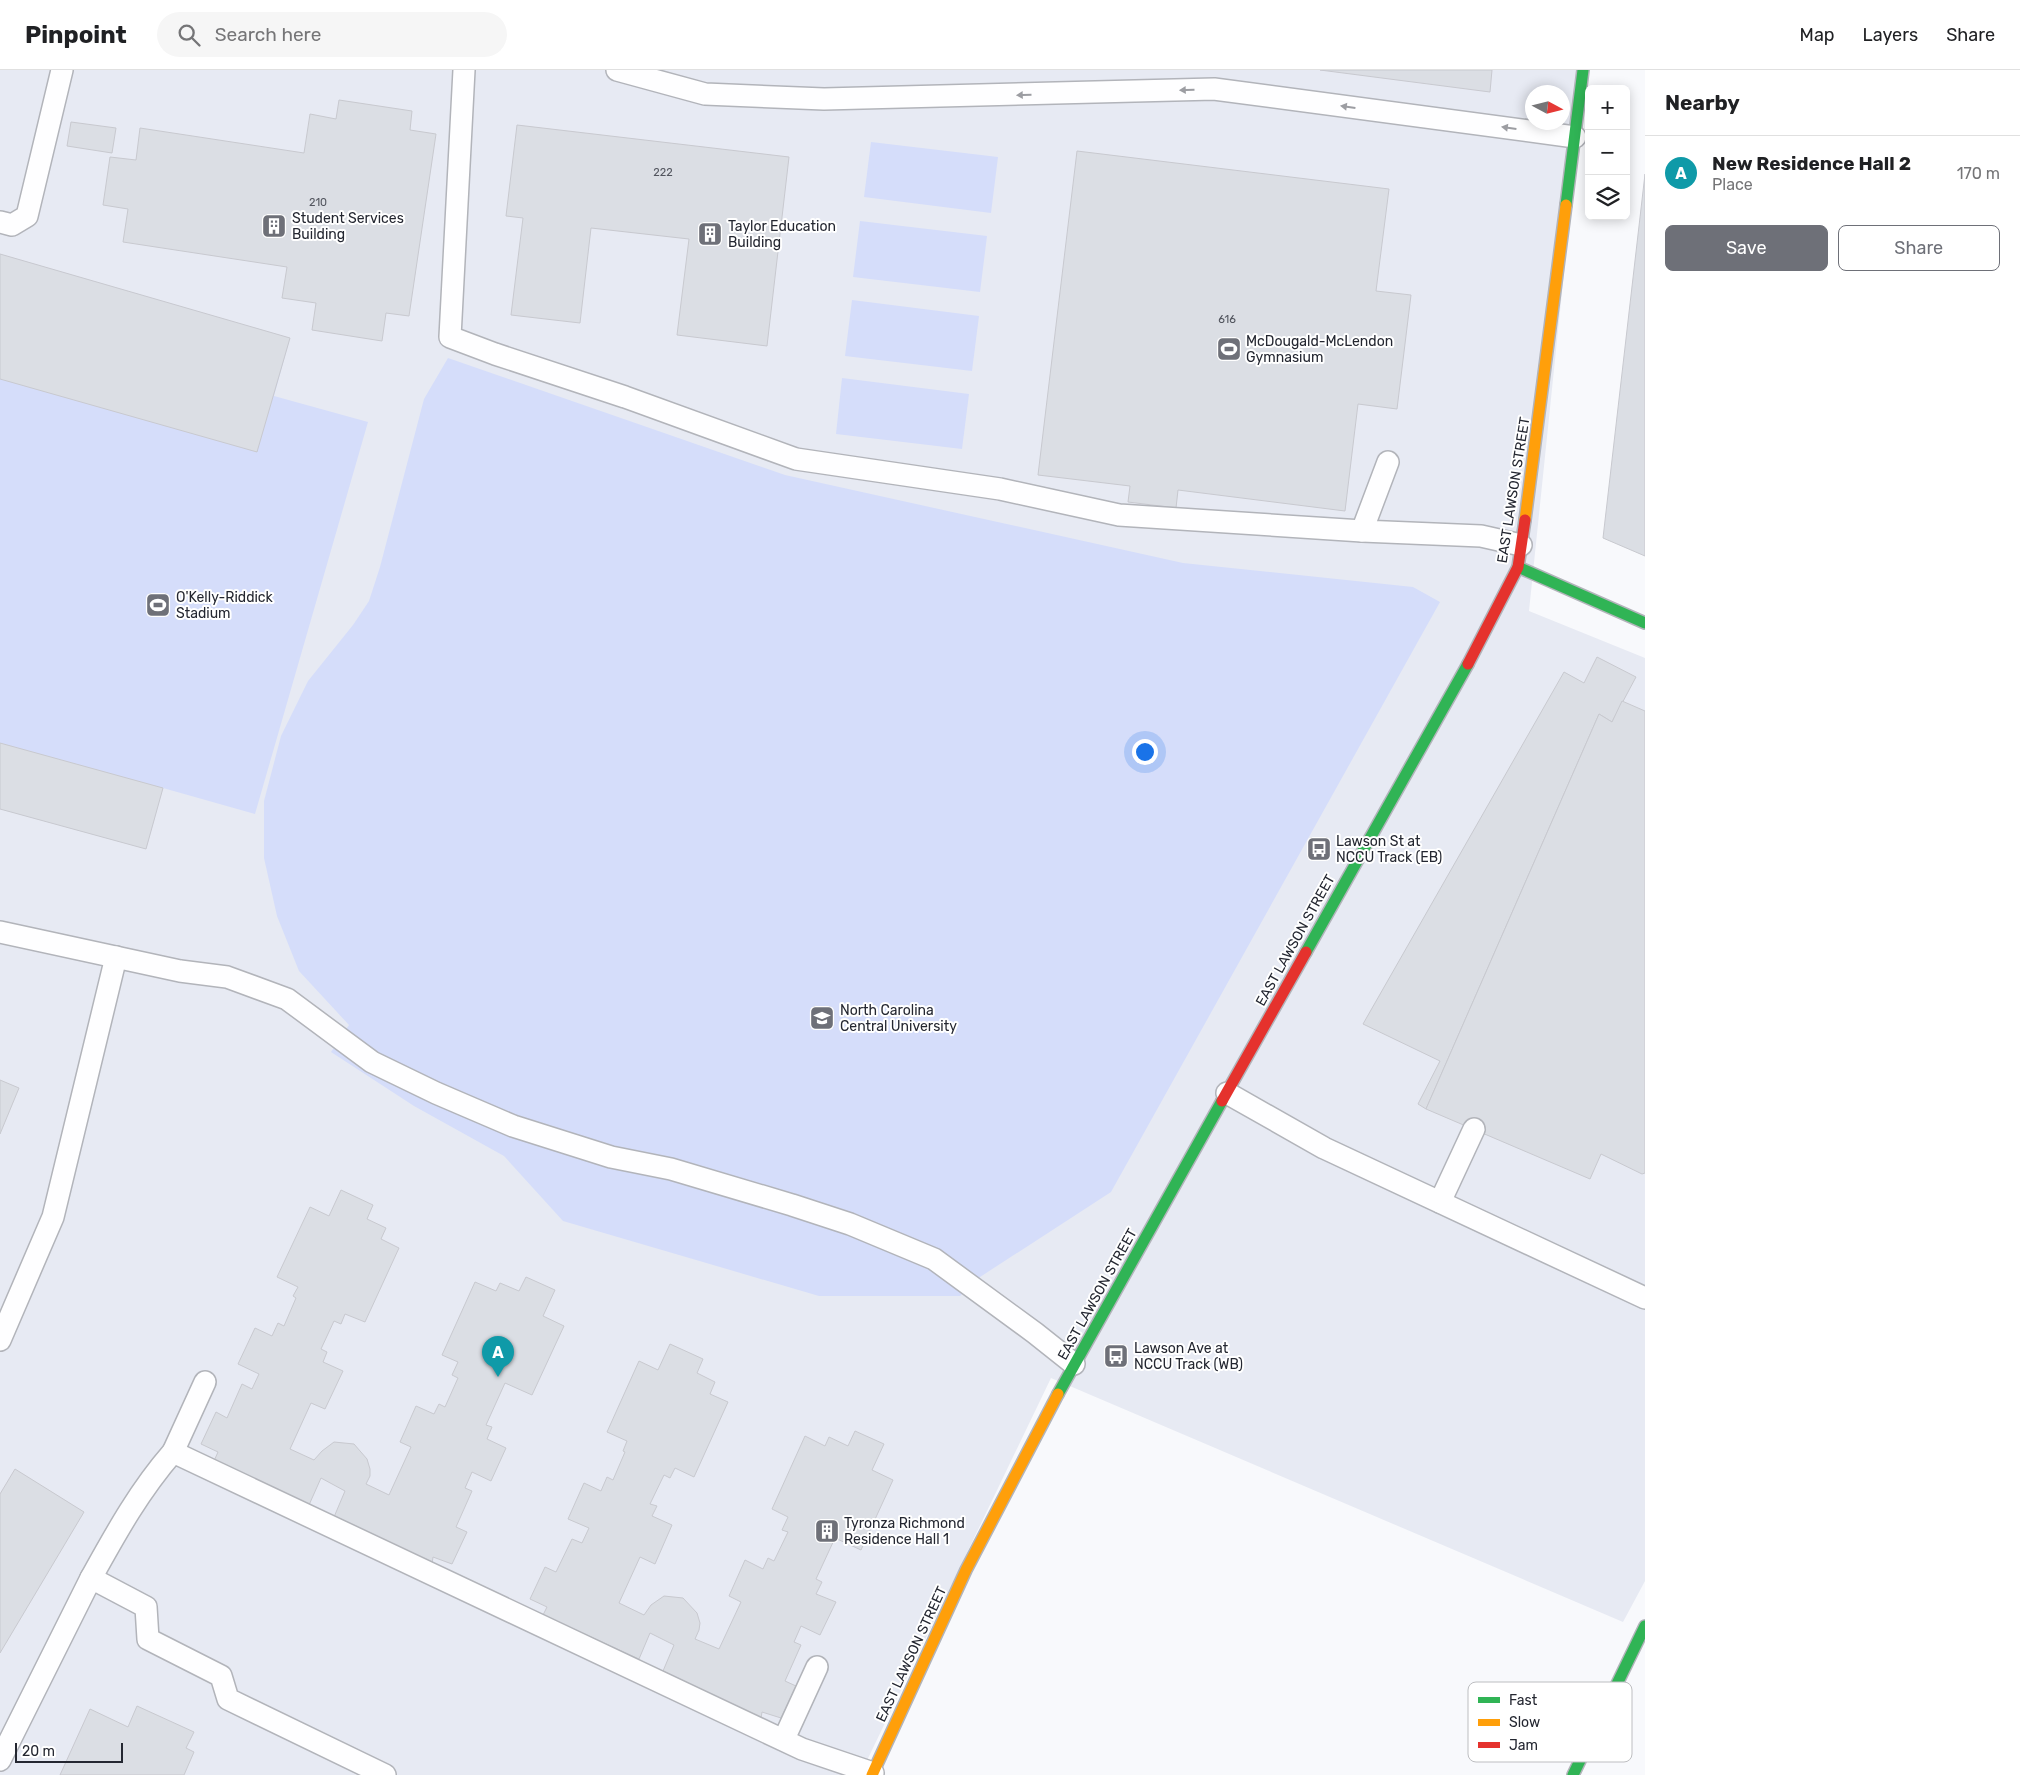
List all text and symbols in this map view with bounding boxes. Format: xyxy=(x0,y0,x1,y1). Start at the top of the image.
search box xyxy=(157,12,507,57)
text: Pinpoint xyxy=(25,21,127,49)
icon: search xyxy=(175,21,203,49)
text: Search here xyxy=(215,23,321,46)
text: Map xyxy=(1800,24,1835,46)
text: Layers xyxy=(1863,24,1918,46)
text: Share xyxy=(1946,24,1995,46)
north arrow xyxy=(1525,85,1570,130)
map controls xyxy=(1585,85,1630,220)
button: + xyxy=(1585,85,1630,130)
one-way arrow xyxy=(1178,86,1194,94)
text: Nearby xyxy=(1665,90,1740,115)
one-way arrow xyxy=(1016,91,1032,99)
one-way arrow xyxy=(1340,103,1356,111)
one-way arrow xyxy=(1501,124,1517,132)
button: − xyxy=(1585,130,1630,175)
text: New Residence Hall 2 xyxy=(1712,152,1911,175)
text: A xyxy=(1675,164,1687,183)
text: 170 m xyxy=(1957,164,2000,183)
house number: 222 xyxy=(653,166,673,179)
button: layers xyxy=(1585,175,1630,220)
text: Place xyxy=(1712,175,1753,194)
house number: 210 xyxy=(309,196,327,209)
place label: Student Services Building xyxy=(292,210,404,243)
building icon: Student Services Building xyxy=(261,213,287,239)
place label: Taylor Education Building xyxy=(728,218,836,251)
building icon: Taylor Education Building xyxy=(697,221,723,247)
button: Save xyxy=(1665,225,1828,271)
button: Share xyxy=(1838,225,2000,271)
house number: 616 xyxy=(1218,313,1236,326)
place label: McDougald-McLendon Gymnasium xyxy=(1246,333,1393,366)
sports icon: McDougald-McLendon Gymnasium xyxy=(1216,336,1242,362)
street label: EAST LAWSON STREET xyxy=(1494,416,1533,564)
place label: O'Kelly-Riddick Stadium xyxy=(176,589,274,622)
sports icon: O'Kelly-Riddick Stadium xyxy=(145,592,171,618)
your location xyxy=(1132,739,1158,765)
place label: Lawson St at NCCU Track (EB) xyxy=(1336,833,1442,866)
bus stop icon: Lawson St at NCCU Track (EB) xyxy=(1306,836,1332,862)
street label: EAST LAWSON STREET xyxy=(1252,871,1339,1009)
place label: North Carolina Central University xyxy=(840,1002,957,1035)
school or university icon: North Carolina Central University xyxy=(809,1005,835,1031)
street label: EAST LAWSON STREET xyxy=(1054,1225,1141,1363)
pin: A xyxy=(482,1336,514,1377)
place label: Lawson Ave at NCCU Track (WB) xyxy=(1134,1340,1243,1373)
bus stop icon: Lawson Ave at NCCU Track (WB) xyxy=(1103,1343,1129,1369)
place label: Tyronza Richmond Residence Hall 1 xyxy=(844,1515,965,1548)
building icon: Tyronza Richmond Residence Hall 1 xyxy=(814,1518,840,1544)
street label: EAST LAWSON STREET xyxy=(873,1584,950,1725)
legend xyxy=(1468,1682,1632,1762)
text: Fast xyxy=(1509,1692,1538,1709)
text: Slow xyxy=(1509,1714,1540,1731)
text: Jam xyxy=(1509,1737,1538,1754)
scale bar xyxy=(15,1740,122,1763)
text: 20 m xyxy=(22,1743,55,1760)

